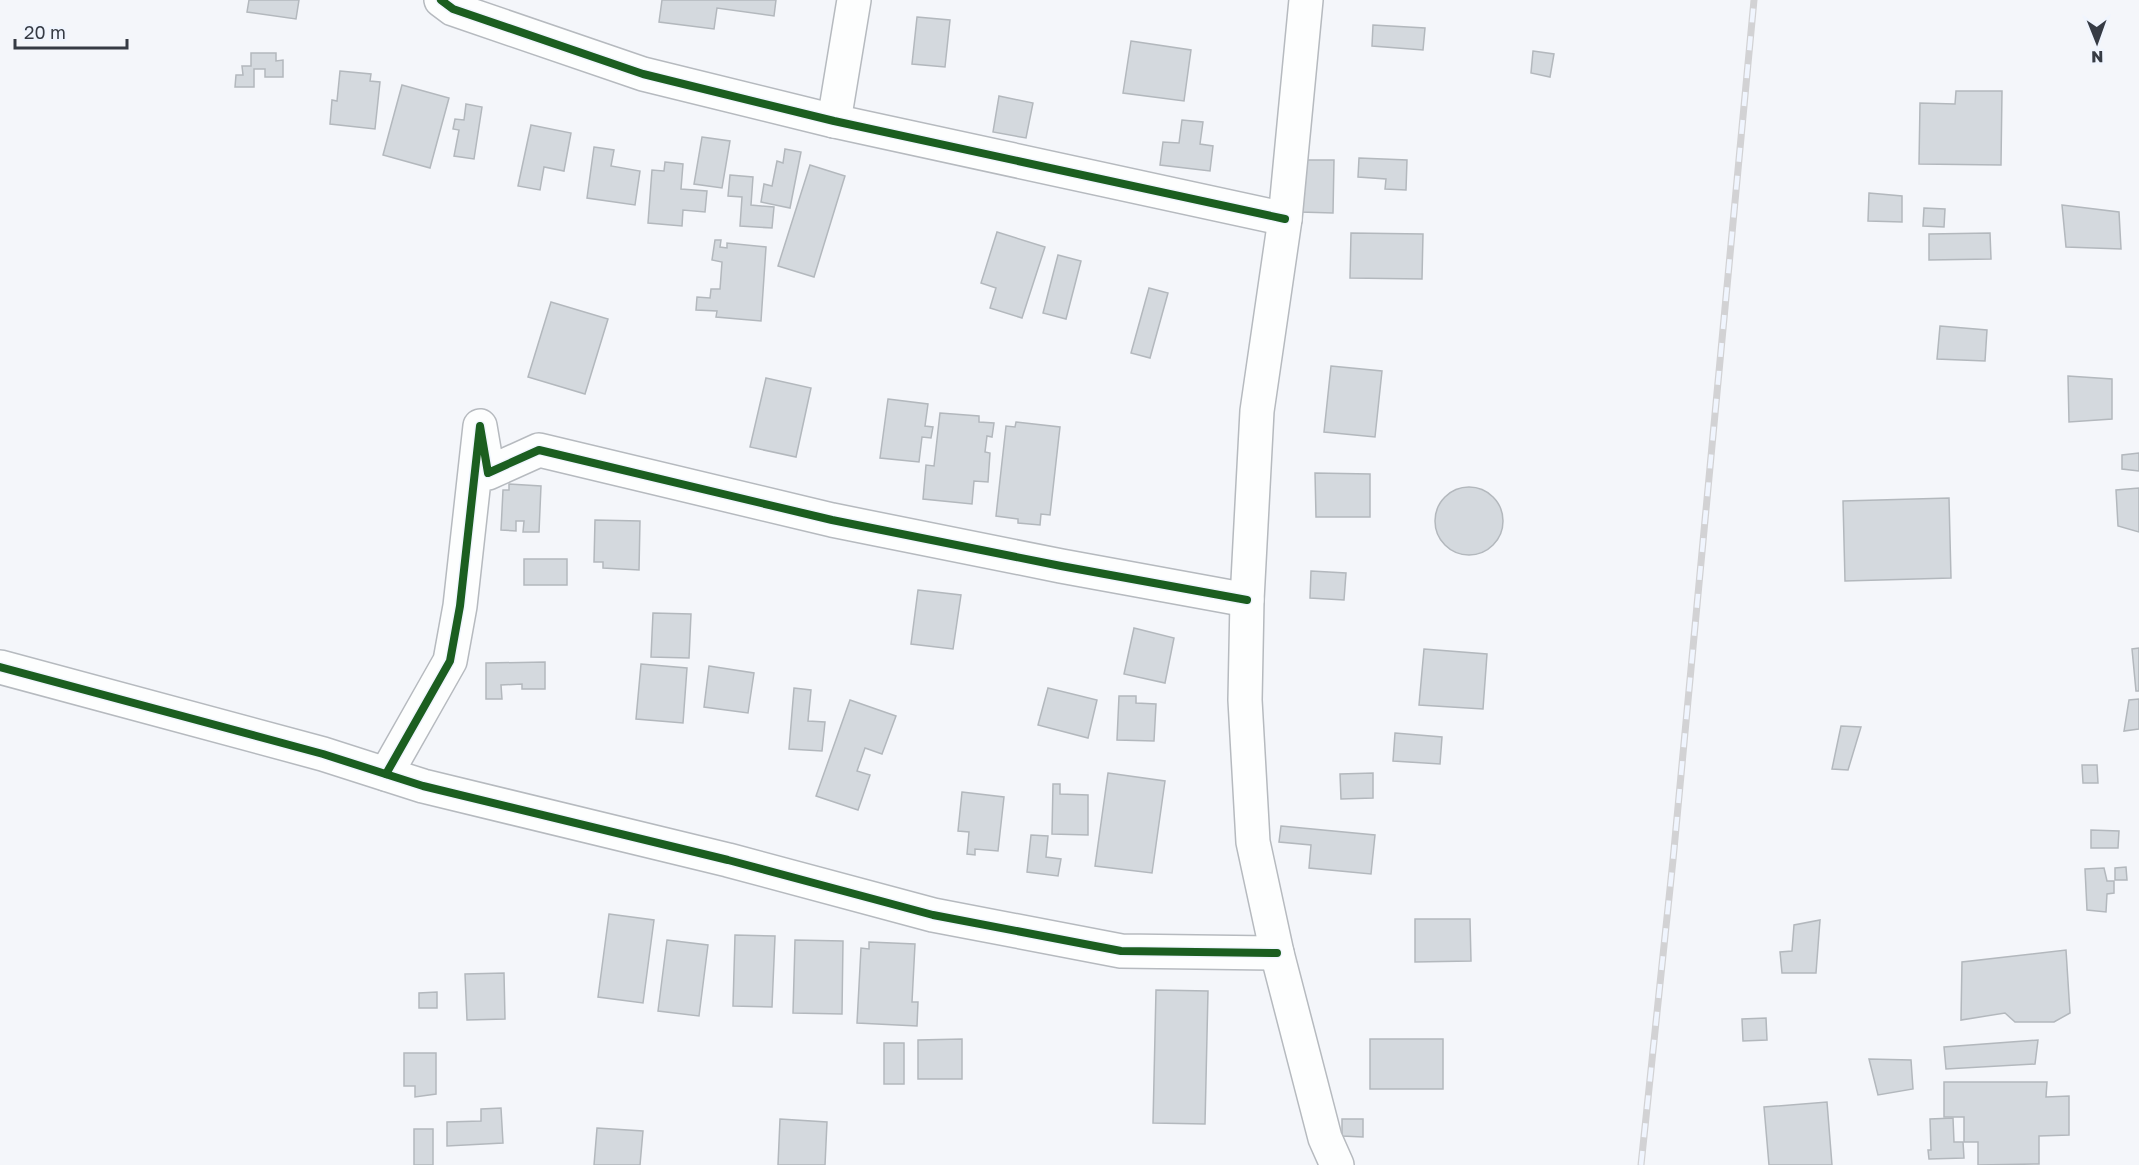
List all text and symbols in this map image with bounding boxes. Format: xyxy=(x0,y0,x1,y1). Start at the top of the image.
scale bar xyxy=(15,12,128,50)
north arrow xyxy=(2067,12,2127,72)
text: 20 m xyxy=(24,21,66,43)
text: N xyxy=(2091,47,2104,67)

